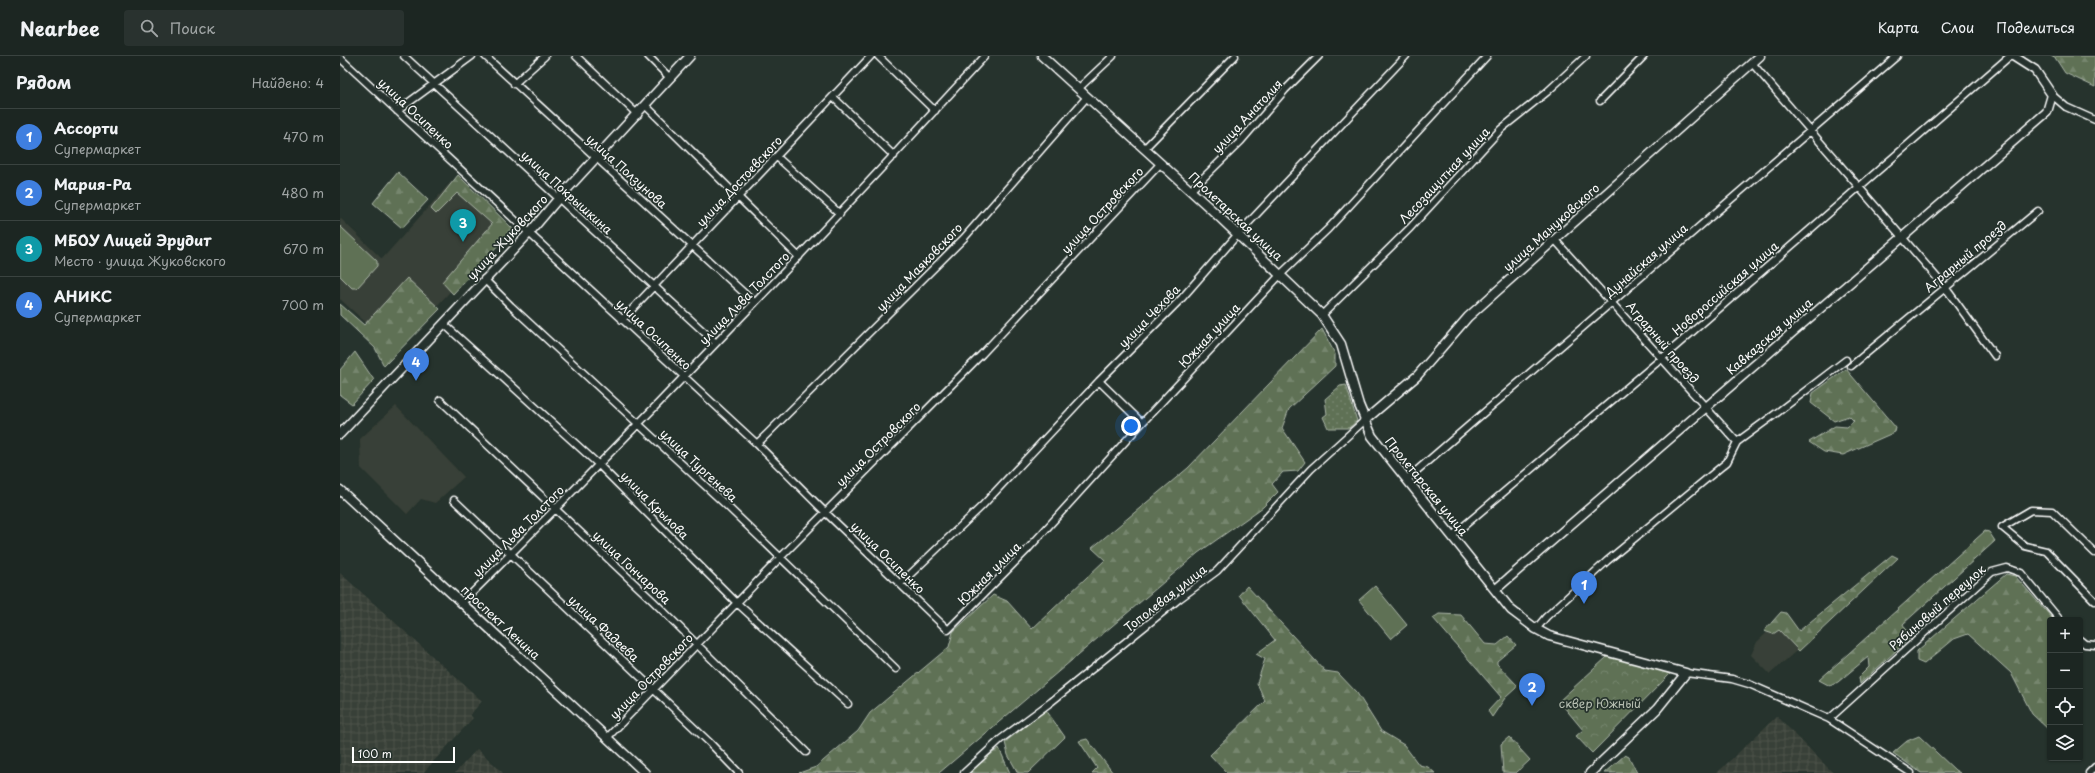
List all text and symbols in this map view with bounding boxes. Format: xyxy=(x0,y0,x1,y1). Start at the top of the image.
search box xyxy=(124,10,404,46)
text: Nearbee xyxy=(20,14,100,42)
text: Поиск xyxy=(170,16,215,39)
icon: search xyxy=(138,17,160,39)
text: Карта xyxy=(1878,17,1919,38)
text: Слои xyxy=(1941,17,1974,38)
text: Поделиться xyxy=(1996,17,2075,38)
text: Рядом xyxy=(16,69,71,95)
text: Найдено: 4 xyxy=(252,73,324,92)
street label: улица Осипенко xyxy=(374,73,458,153)
street label: улица Анатолия xyxy=(1208,75,1286,157)
text: Ассорти xyxy=(54,116,118,139)
street label: Лесозащитная улица xyxy=(1394,122,1494,227)
text: 1 xyxy=(26,127,32,146)
text: 470 m xyxy=(283,127,324,146)
street label: улица Ползунова xyxy=(583,130,672,213)
street label: улица Достоевского xyxy=(692,131,786,231)
text: Супермаркет xyxy=(54,139,141,158)
street label: улица Покрышкина xyxy=(517,146,617,238)
street label: улица Островского xyxy=(1057,162,1147,258)
street label: Пролетарская улица xyxy=(1185,168,1287,265)
text: Мария-Ра xyxy=(54,172,132,195)
street label: улица Мануковского xyxy=(1499,179,1603,275)
text: 2 xyxy=(24,183,34,202)
text: 480 m xyxy=(282,183,324,202)
street label: улица Жуковского xyxy=(462,190,552,284)
text: Супермаркет xyxy=(54,195,141,214)
pin: 3 xyxy=(450,209,476,242)
street label: Аграрный проезд xyxy=(1920,216,2010,296)
street label: улица Маяковского xyxy=(872,219,966,315)
street label: Дунайская улица xyxy=(1600,219,1692,302)
text: МБОУ Лицей Эрудит xyxy=(54,228,211,251)
street label: Новороссийская улица xyxy=(1668,236,1782,339)
text: 3 xyxy=(25,239,33,258)
text: 670 m xyxy=(283,239,324,258)
street label: улица Льва Толстого xyxy=(695,247,793,349)
text: Место · улица Жуковского xyxy=(54,251,226,270)
street label: улица Чехова xyxy=(1114,280,1184,352)
text: АНИКС xyxy=(54,284,112,307)
street label: Кавказская улица xyxy=(1722,293,1816,379)
street label: улица Осипенко xyxy=(612,294,696,374)
text: 4 xyxy=(25,295,33,314)
text: 700 m xyxy=(282,295,324,314)
street label: Аграрный проезд xyxy=(1622,297,1704,387)
street label: Южная улица xyxy=(1174,298,1244,371)
text: Супермаркет xyxy=(54,307,141,326)
pin: 4 xyxy=(403,348,429,381)
street label: улица Островского xyxy=(832,397,925,490)
your location xyxy=(1121,416,1141,436)
street label: улица Тургенева xyxy=(656,424,742,506)
street label: Пролетарская улица xyxy=(1381,433,1473,540)
street label: улица Крылова xyxy=(617,467,694,544)
street label: улица Льва Толстого xyxy=(468,481,568,581)
street label: улица Осипенко xyxy=(847,517,929,597)
street label: улица Гончарова xyxy=(589,526,675,608)
street label: Южная улица xyxy=(953,537,1025,609)
street label: Рябиновый переулок xyxy=(1885,559,1990,654)
street label: Тополевая улица xyxy=(1120,560,1210,636)
pin: 1 xyxy=(1571,571,1597,604)
street label: проспект Ленина xyxy=(458,581,545,664)
street label: улица Фадеева xyxy=(565,590,644,666)
map controls xyxy=(2047,617,2083,761)
button: + xyxy=(2047,617,2083,653)
street label: улица Островского xyxy=(605,629,697,723)
button: − xyxy=(2047,653,2083,689)
pin: 2 xyxy=(1519,673,1545,706)
button: locate xyxy=(2047,689,2083,725)
park label: сквер Южный xyxy=(1559,694,1641,712)
button: layers xyxy=(2047,725,2083,761)
scale bar xyxy=(352,745,455,764)
text: 100 m xyxy=(358,745,392,762)

